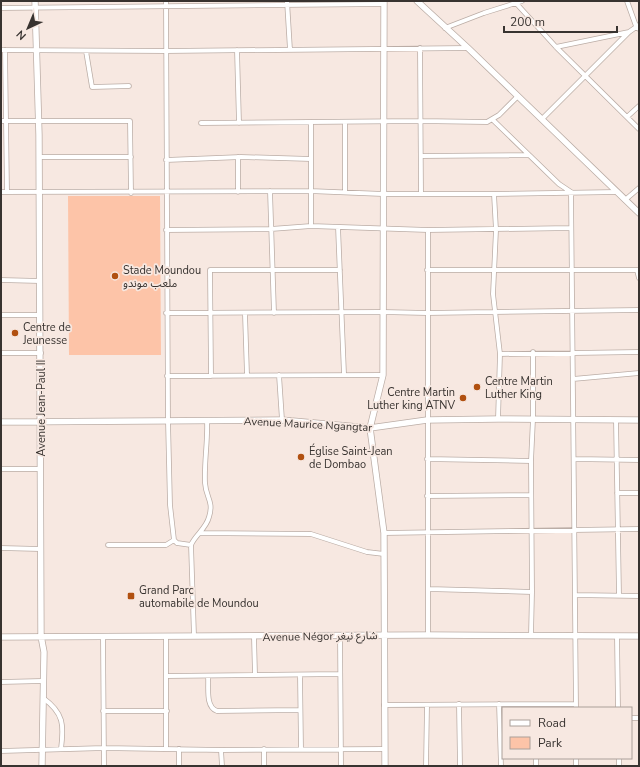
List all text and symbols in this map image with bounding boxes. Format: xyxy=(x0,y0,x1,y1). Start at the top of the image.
north arrow xyxy=(8,8,48,48)
scale bar xyxy=(504,8,617,34)
text: 200 m xyxy=(510,14,545,30)
text: N xyxy=(13,27,30,43)
place label: Stade Moundou ملعب موندو xyxy=(123,263,201,291)
marker: Stade Moundou ملعب موندو xyxy=(110,271,120,281)
place label: Centre de Jeunesse xyxy=(22,320,71,348)
marker: Centre de Jeunesse xyxy=(10,328,20,338)
street label: Avenue Jean-Paul II xyxy=(34,360,49,456)
place label: Centre Martin Luther King xyxy=(485,374,553,402)
marker: Centre Martin Luther King xyxy=(472,382,482,392)
place label: Centre Martin Luther king ATNV xyxy=(367,385,455,413)
marker: Centre Martin Luther king ATNV xyxy=(458,393,468,403)
street label: Avenue Maurice Ngangtar xyxy=(243,414,373,435)
place label: Église Saint-Jean de Dombao xyxy=(309,443,393,472)
marker: Église Saint-Jean de Dombao xyxy=(296,452,306,462)
place label: Grand Parc automabile de Moundou xyxy=(139,583,259,611)
marker: Grand Parc automabile de Moundou xyxy=(126,591,136,601)
street label: Avenue Négor شارع نيغر xyxy=(262,628,378,645)
legend xyxy=(502,707,632,759)
text: Road xyxy=(538,715,566,731)
text: Park xyxy=(538,735,563,751)

